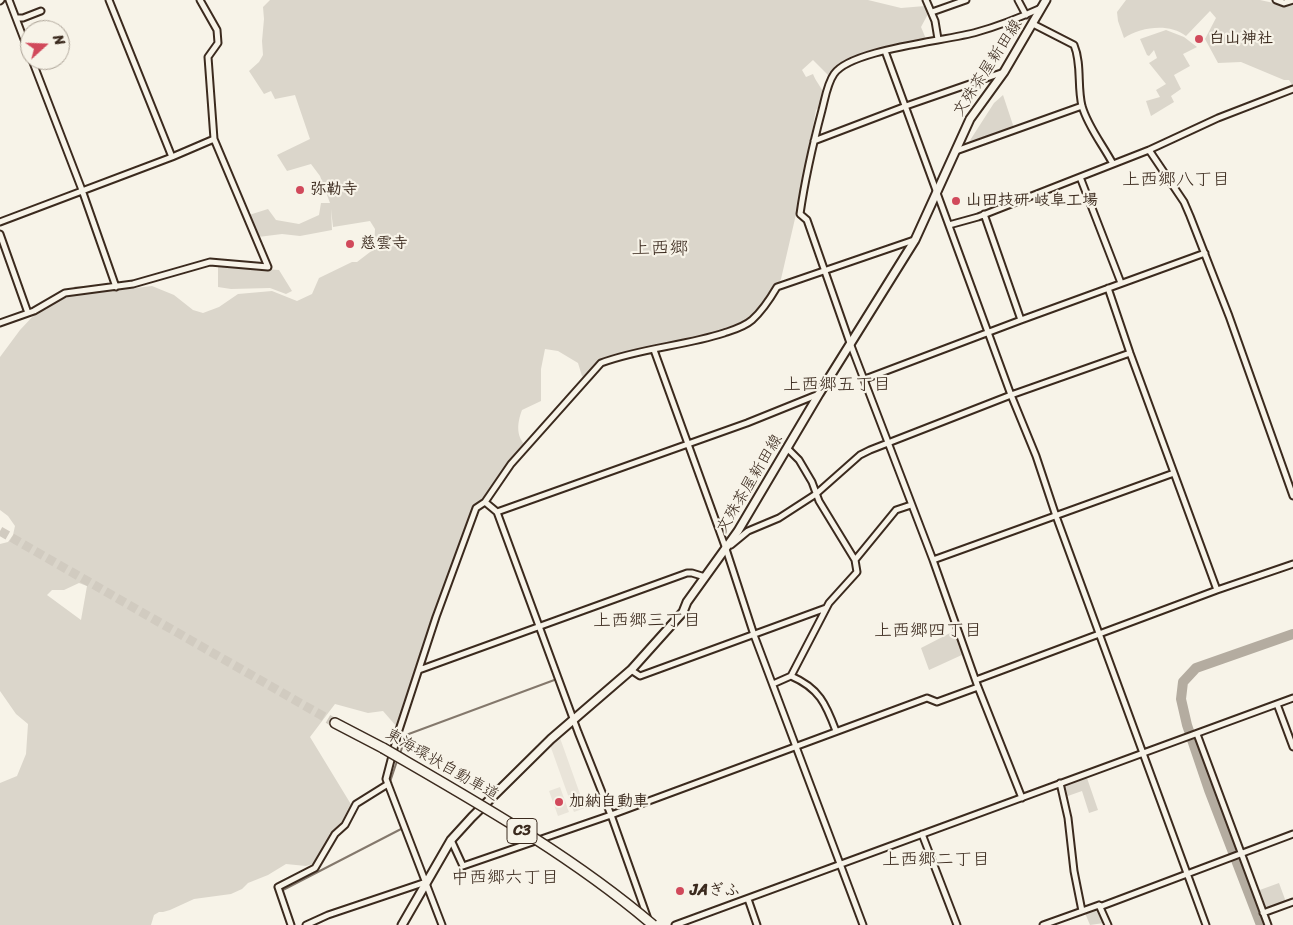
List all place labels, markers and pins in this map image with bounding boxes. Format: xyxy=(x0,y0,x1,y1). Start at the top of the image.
place label: 白山神社 xyxy=(1209,29,1273,49)
marker: 白山神社 xyxy=(1193,33,1205,45)
place label: 弥勒寺 xyxy=(310,180,358,200)
marker: 弥勒寺 xyxy=(294,184,306,196)
place label: 山田技研 岐阜工場 xyxy=(966,191,1098,211)
marker: 山田技研 岐阜工場 xyxy=(950,195,962,207)
place label: 慈雲寺 xyxy=(360,234,408,254)
marker: 慈雲寺 xyxy=(344,238,356,250)
place label: 加納自動車 xyxy=(569,792,649,812)
marker: 加納自動車 xyxy=(553,796,565,808)
place label: JAぎふ xyxy=(690,881,740,901)
marker: JAぎふ xyxy=(674,885,686,897)

